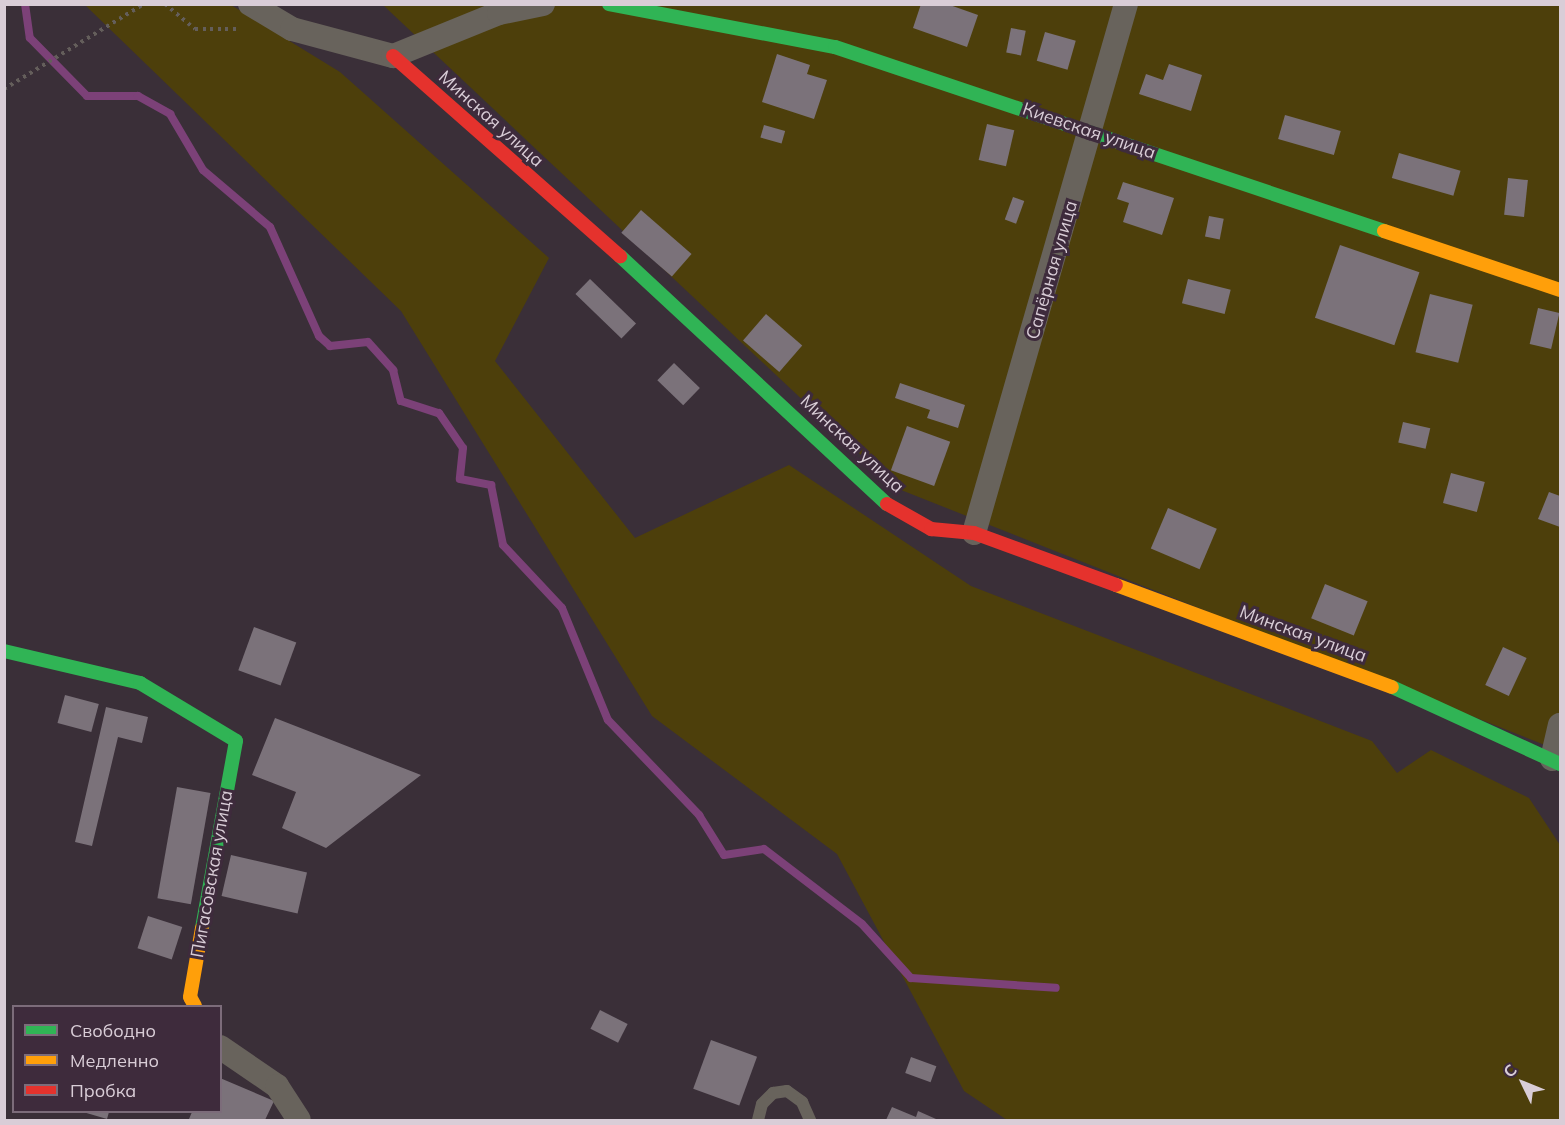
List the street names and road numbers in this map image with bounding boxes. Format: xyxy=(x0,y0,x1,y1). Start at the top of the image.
street label: Минская улица xyxy=(434,66,548,172)
street label: Киевская улица xyxy=(1020,98,1158,164)
street label: Сапёрная улица xyxy=(1022,198,1082,342)
street label: Минская улица xyxy=(796,391,908,497)
street label: Минская улица xyxy=(1236,601,1370,667)
street label: Пигасовская улица xyxy=(187,788,237,960)

